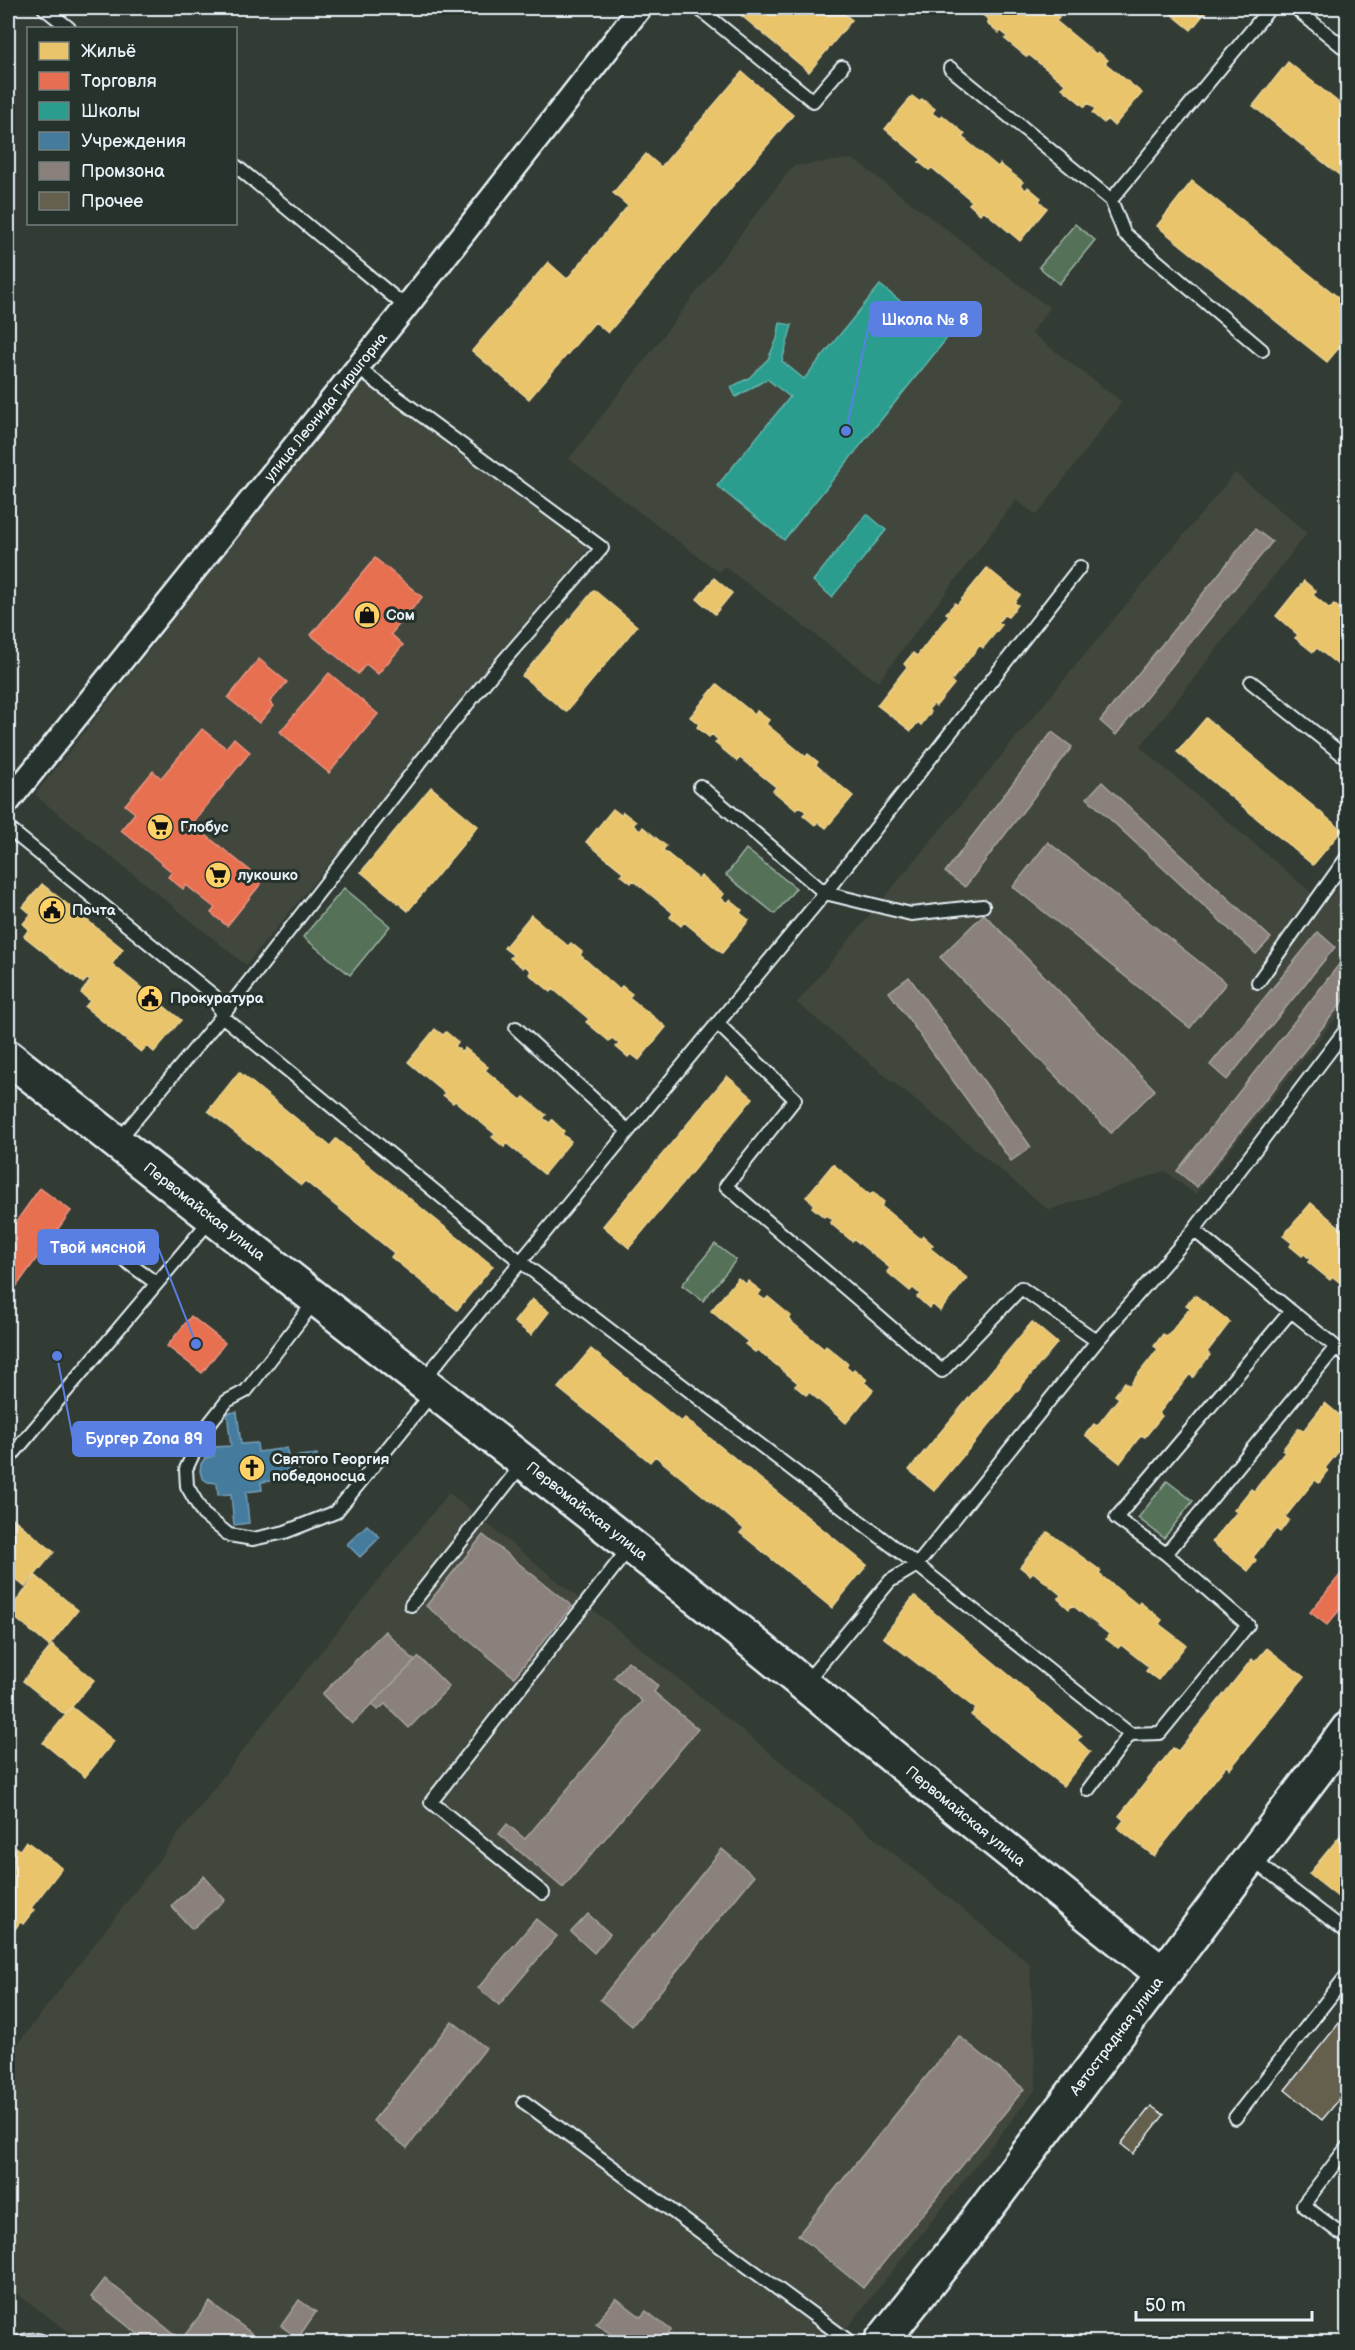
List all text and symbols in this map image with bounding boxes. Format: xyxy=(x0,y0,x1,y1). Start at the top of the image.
legend xyxy=(27,27,237,225)
text: Жильё xyxy=(81,41,136,62)
text: Торговля xyxy=(81,71,157,92)
text: Школы xyxy=(81,101,140,122)
text: Учреждения xyxy=(81,131,186,152)
text: Промзона xyxy=(81,161,165,182)
text: Прочее xyxy=(81,191,143,212)
callout: Школа № 8 xyxy=(870,302,981,336)
text: Школа № 8 xyxy=(881,311,969,330)
street label: улица Леонида Гиршгорна xyxy=(260,329,392,486)
shop icon: Сом xyxy=(352,600,382,630)
place label: Сом xyxy=(386,606,415,625)
supermarket icon: Глобус xyxy=(145,812,175,842)
place label: Глобус xyxy=(180,818,229,837)
supermarket icon: лукошко xyxy=(203,860,233,890)
place label: лукошко xyxy=(237,866,298,885)
public building icon: Почта xyxy=(37,895,67,925)
place label: Почта xyxy=(72,901,116,920)
public building icon: Прокуратура xyxy=(135,983,165,1013)
place label: Прокуратура xyxy=(170,989,264,1008)
street label: Первомайская улица xyxy=(140,1158,269,1265)
callout: Твой мясной xyxy=(38,1230,158,1264)
text: Твой мясной xyxy=(50,1239,146,1258)
callout: Бургер Zona 89 xyxy=(73,1422,215,1456)
text: Бургер Zona 89 xyxy=(85,1430,203,1449)
place label: Святого Георгия победоносца xyxy=(272,1450,389,1486)
church icon: Святого Георгия победоносца xyxy=(237,1453,267,1483)
street label: Первомайская улица xyxy=(523,1458,651,1565)
street label: Первомайская улица xyxy=(901,1762,1029,1871)
street label: Автострадная улица xyxy=(1065,1973,1168,2100)
scale bar xyxy=(1136,2284,1312,2322)
text: 50 m xyxy=(1145,2295,1186,2316)

